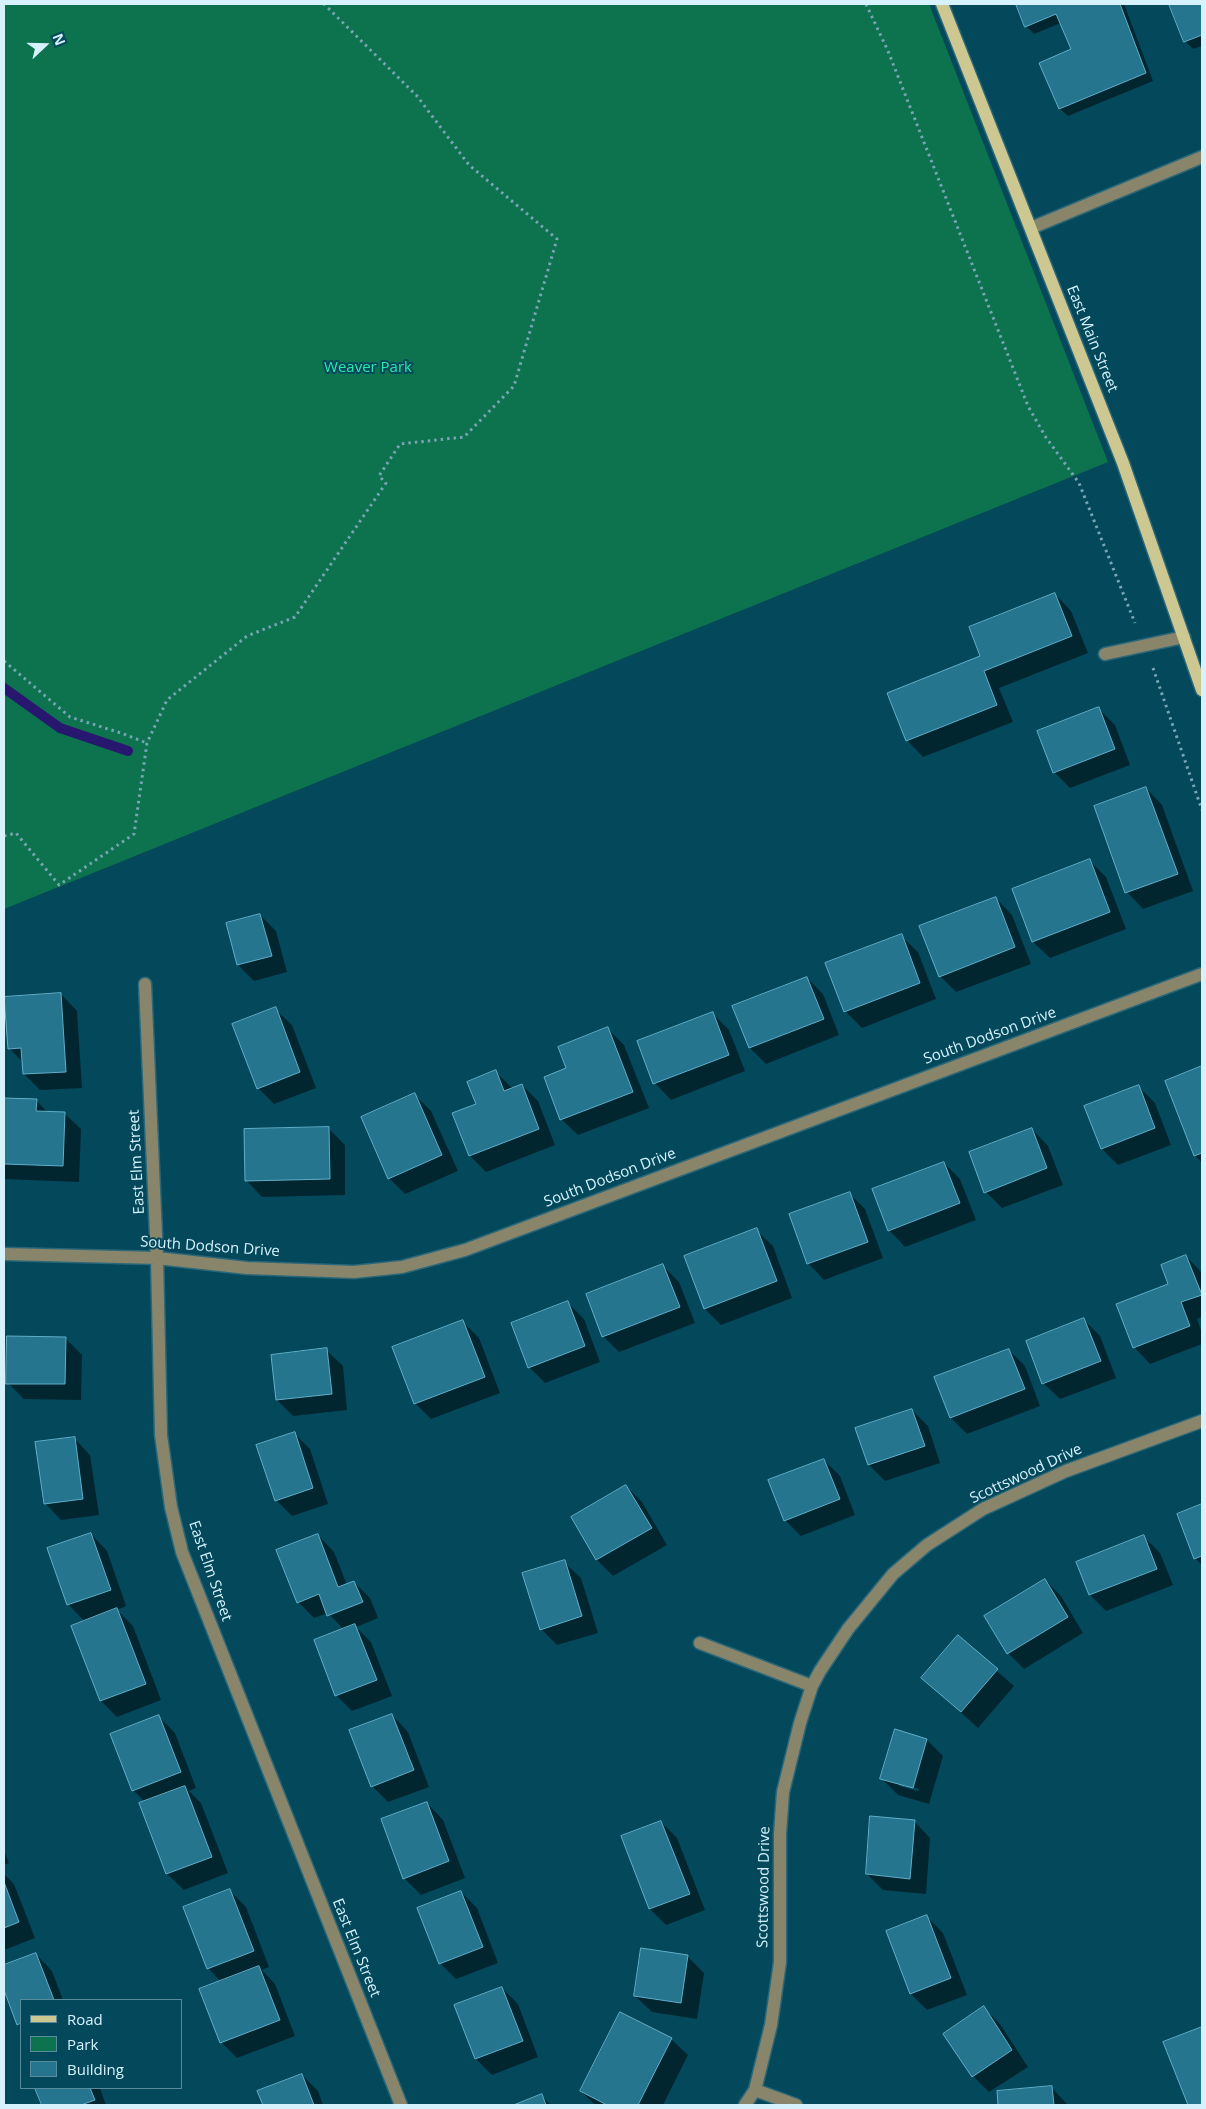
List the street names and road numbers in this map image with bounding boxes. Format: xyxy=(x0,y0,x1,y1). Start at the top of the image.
street label: East Main Street xyxy=(1062,283,1122,395)
street label: South Dodson Drive xyxy=(921,1004,1059,1068)
street label: East Elm Street xyxy=(125,1109,149,1215)
street label: South Dodson Drive xyxy=(541,1145,679,1211)
street label: South Dodson Drive xyxy=(140,1233,280,1261)
street label: Scottswood Drive xyxy=(967,1440,1085,1508)
street label: East Elm Street xyxy=(184,1518,236,1624)
street label: Scottswood Drive xyxy=(754,1826,774,1948)
street label: East Elm Street xyxy=(328,1896,384,2000)

